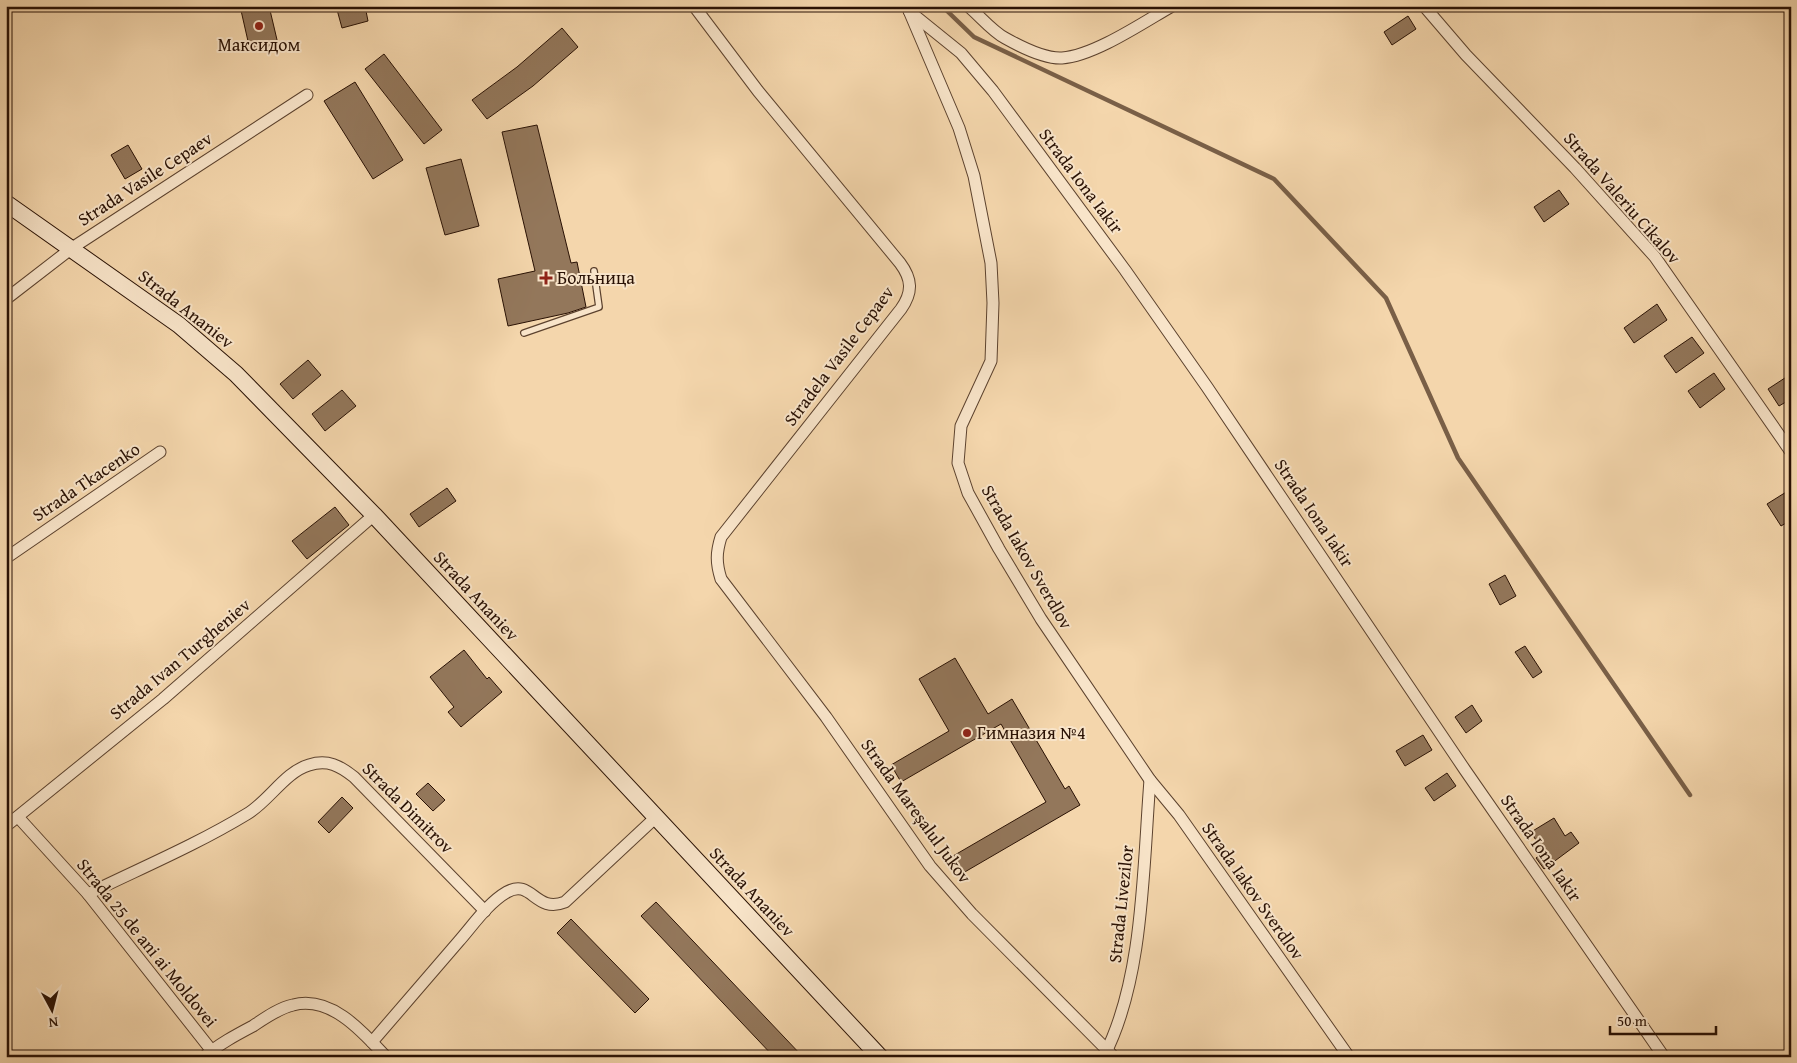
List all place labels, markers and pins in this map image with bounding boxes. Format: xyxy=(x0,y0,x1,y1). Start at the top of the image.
marker: Максидом xyxy=(253,20,265,32)
place label: Максидом xyxy=(218,31,300,58)
place label: Больница xyxy=(557,264,635,291)
marker: Больница xyxy=(539,271,553,285)
place label: Гимназия №4 xyxy=(977,719,1086,746)
marker: Гимназия №4 xyxy=(961,727,973,739)

